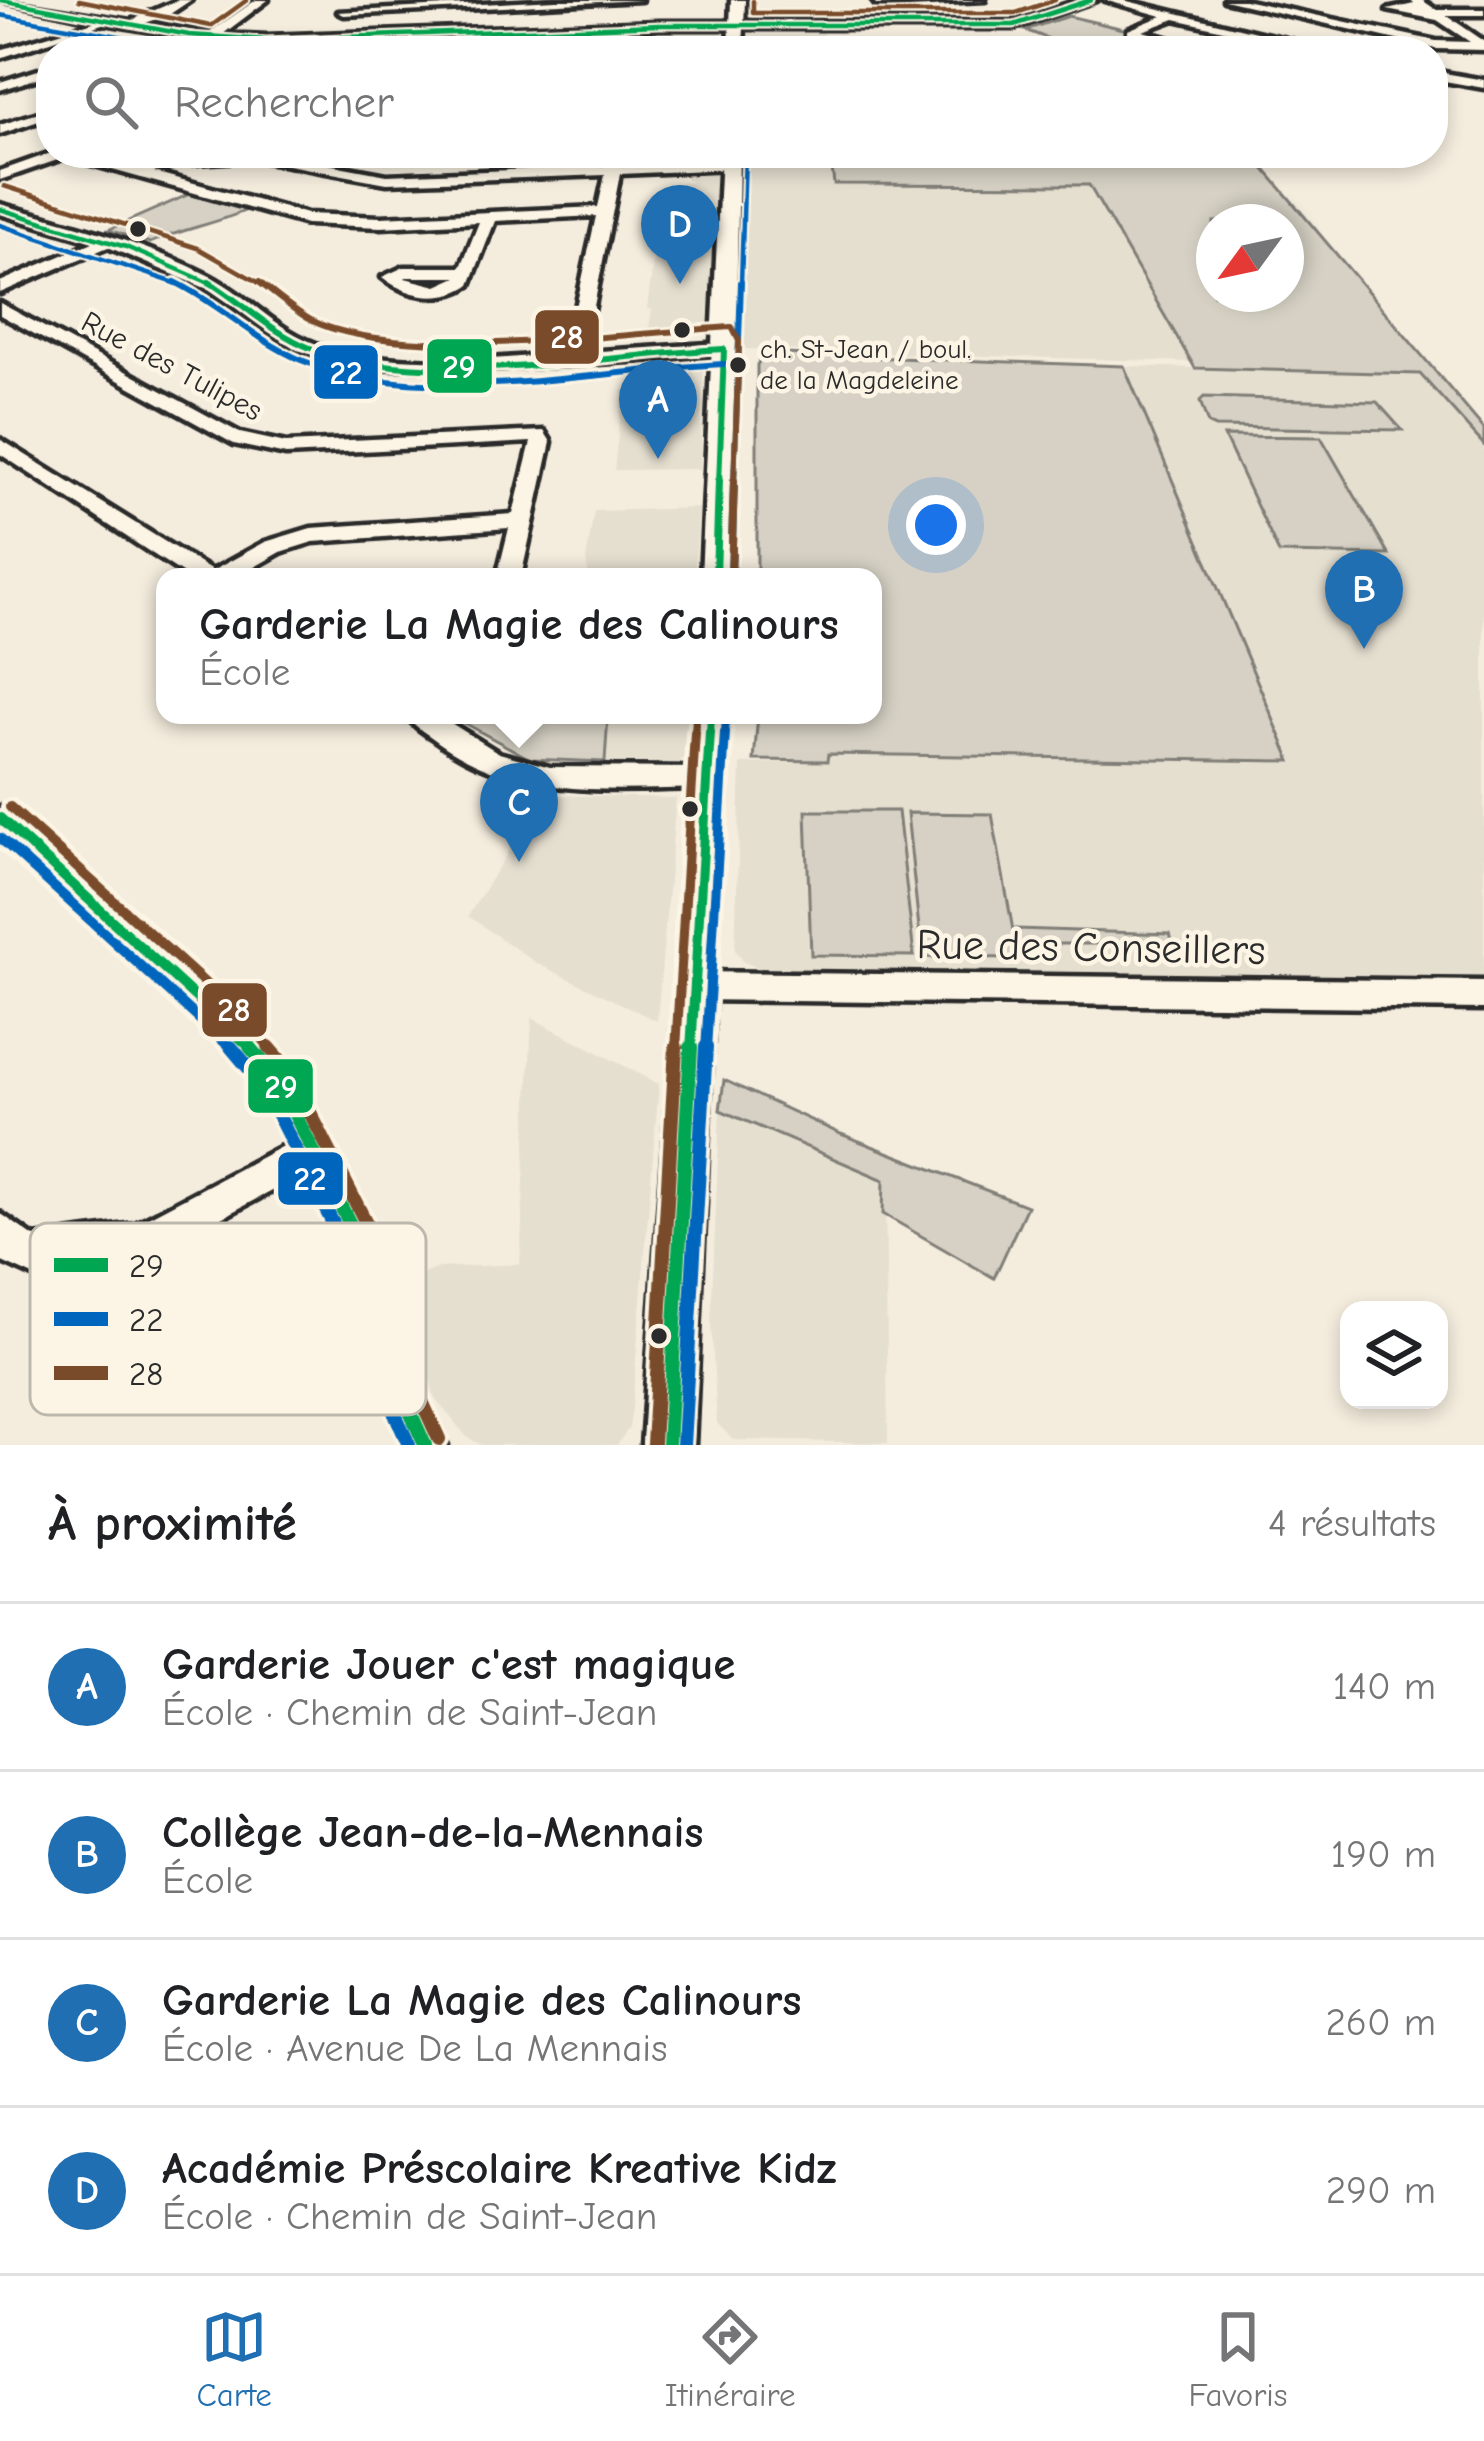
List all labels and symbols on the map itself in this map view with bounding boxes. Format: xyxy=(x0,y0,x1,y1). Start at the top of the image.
pin: D xyxy=(641,185,719,284)
north arrow xyxy=(1196,204,1304,312)
unlabelled marker xyxy=(127,218,149,240)
street label: Rue des Tulipes xyxy=(75,304,268,429)
line badge: 28 xyxy=(533,308,601,366)
text: 28 xyxy=(550,318,584,356)
unlabelled marker xyxy=(671,319,693,341)
place label: ch. St-Jean / boul. de la Magdeleine xyxy=(760,334,971,396)
line badge: 29 xyxy=(425,337,494,395)
line badge: 22 xyxy=(312,343,380,401)
text: 29 xyxy=(442,348,476,386)
text: 22 xyxy=(330,354,362,392)
marker: ch. St-Jean / boul. de la Magdeleine xyxy=(727,354,749,376)
pin: A xyxy=(619,360,697,459)
your location xyxy=(906,495,966,555)
pin: B xyxy=(1325,550,1403,649)
pin: C xyxy=(480,763,558,862)
unlabelled marker xyxy=(679,798,701,820)
street label: Rue des Conseillers xyxy=(916,920,1266,975)
line badge: 28 xyxy=(200,981,269,1039)
text: 28 xyxy=(217,991,251,1029)
line badge: 29 xyxy=(246,1057,315,1115)
text: 29 xyxy=(264,1068,298,1106)
line badge: 22 xyxy=(276,1150,345,1207)
text: 22 xyxy=(294,1160,326,1198)
legend xyxy=(30,1223,426,1415)
text: 29 xyxy=(129,1247,164,1285)
text: 22 xyxy=(129,1301,164,1339)
unlabelled marker xyxy=(648,1325,670,1347)
text: 28 xyxy=(129,1355,163,1393)

